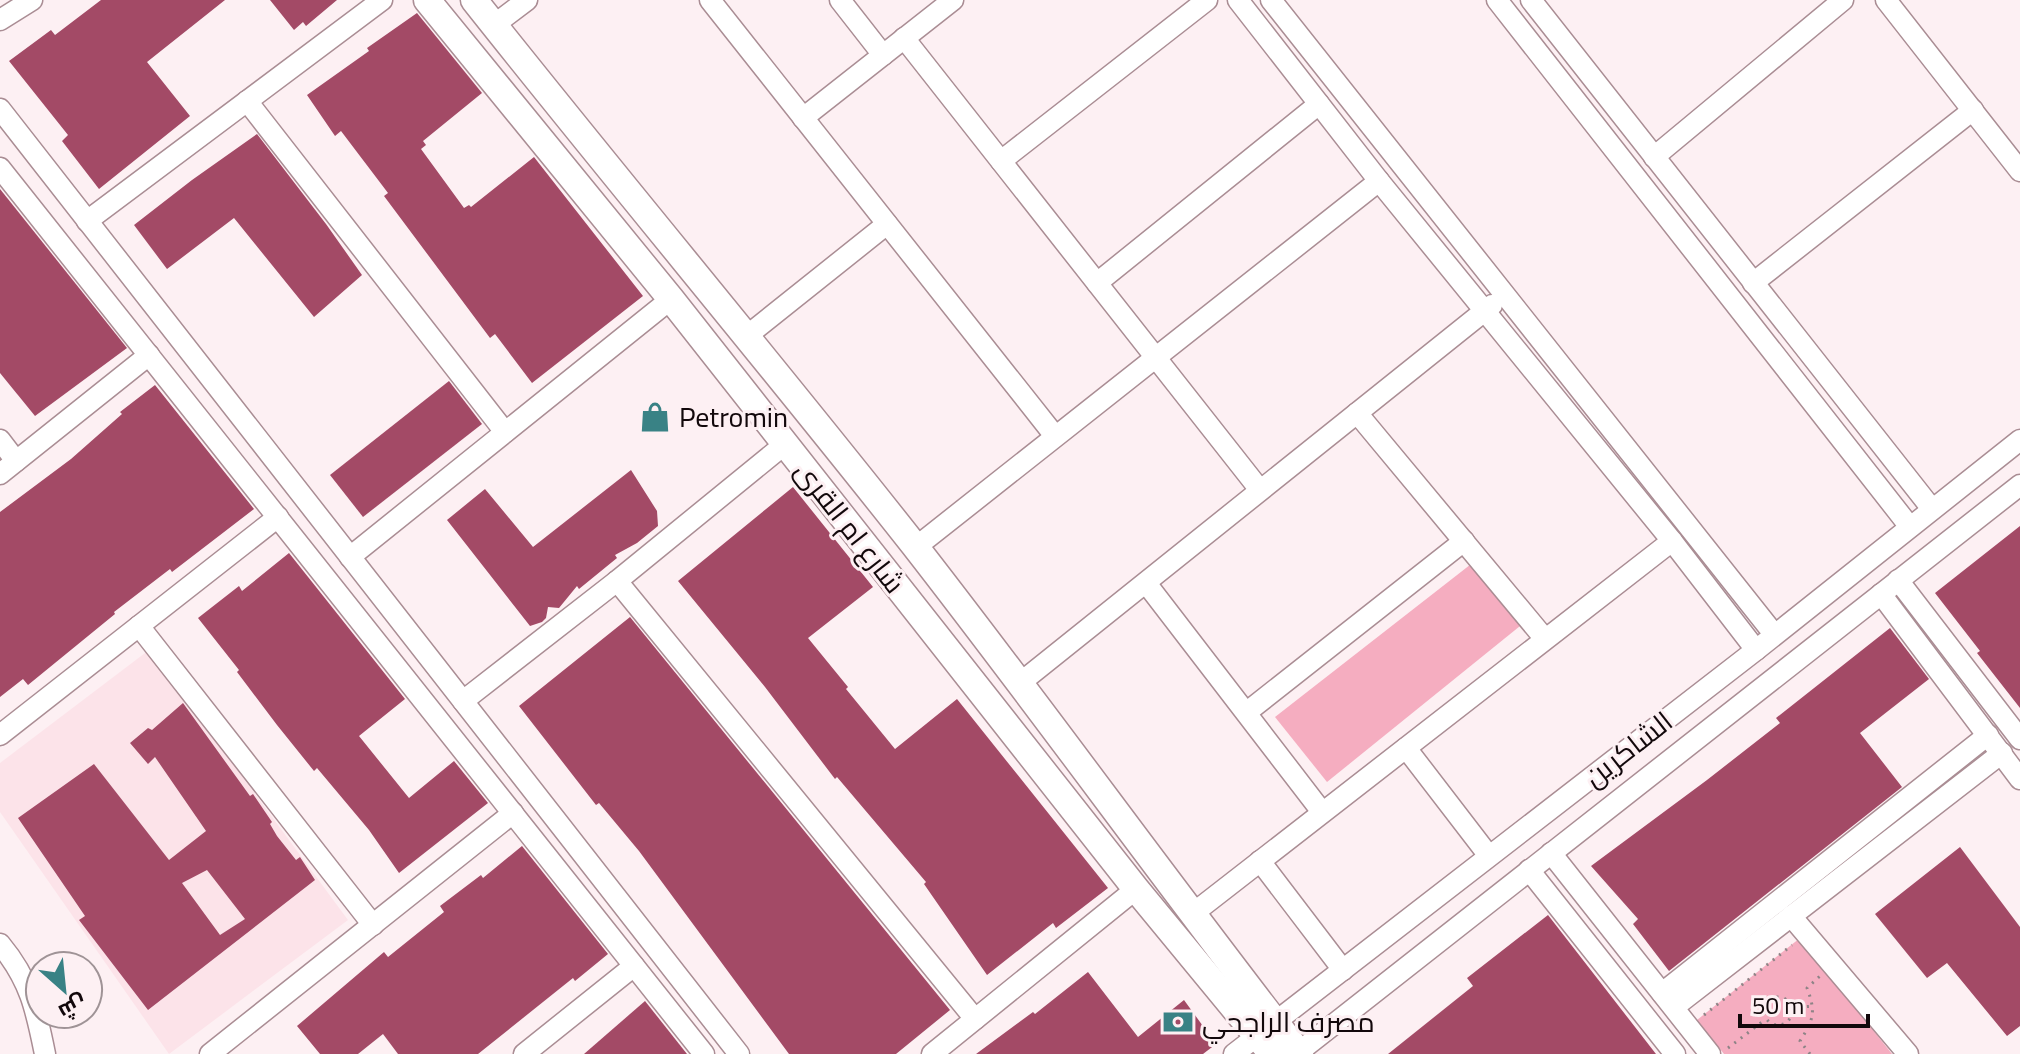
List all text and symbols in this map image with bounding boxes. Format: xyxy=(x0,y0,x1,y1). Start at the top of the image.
place label: Petromin xyxy=(679,391,788,443)
shop icon: Petromin xyxy=(638,400,672,434)
street label: شارع ام القرى xyxy=(781,449,919,605)
street label: الشاكرين xyxy=(1572,697,1684,801)
north arrow xyxy=(24,950,104,1030)
scale bar xyxy=(1740,978,1868,1028)
text: ش xyxy=(51,983,95,1033)
text: 50 m xyxy=(1752,983,1804,1028)
place label: مصرف الراجحي xyxy=(1202,996,1375,1048)
bank icon: مصرف الراجحي xyxy=(1161,1005,1195,1039)

